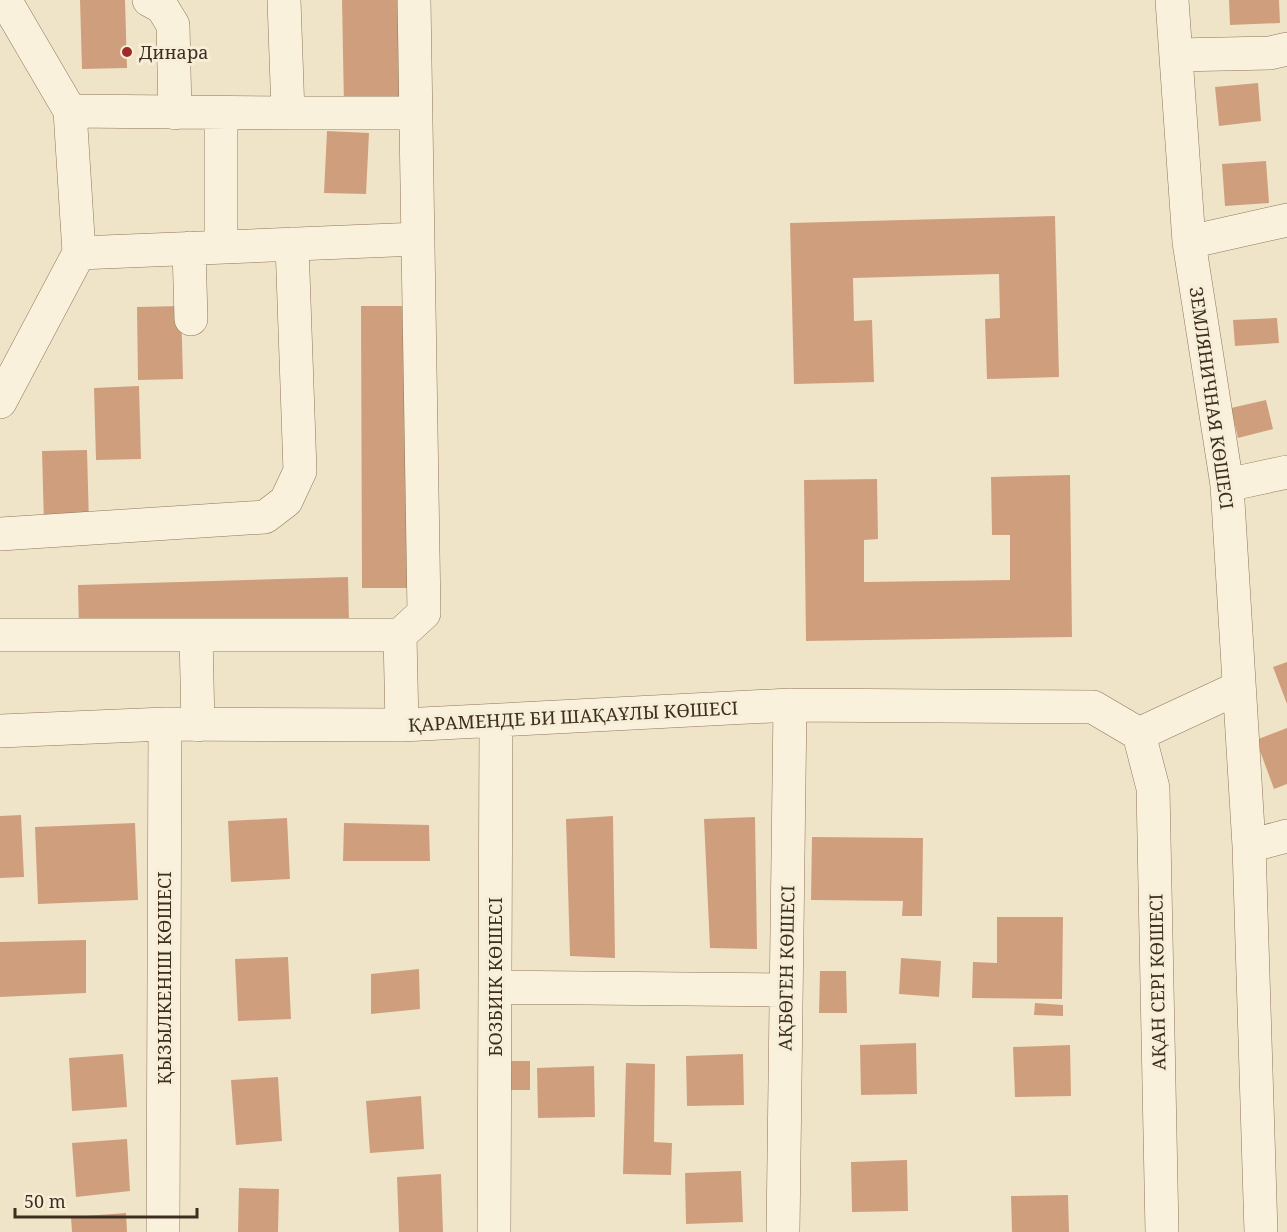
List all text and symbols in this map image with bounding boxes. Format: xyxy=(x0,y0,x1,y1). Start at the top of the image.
place label: Динара xyxy=(139,40,209,64)
marker: Динара xyxy=(120,45,134,59)
street label: ЗЕМЛЯНИЧНАЯ КӨШЕСІ xyxy=(1184,285,1240,511)
street label: ҚАРАМЕНДЕ БИ ШАҚАҰЛЫ КӨШЕСІ xyxy=(407,695,739,737)
street label: ҚЫЗЫЛКЕНІШ КӨШЕСІ xyxy=(152,871,176,1085)
street label: АҚБӨГЕН КӨШЕСІ xyxy=(773,885,799,1051)
street label: АҚАН СЕРІ КӨШЕСІ xyxy=(1143,893,1171,1071)
street label: БОЗБИІК КӨШЕСІ xyxy=(483,897,507,1057)
scale bar xyxy=(15,1181,196,1219)
text: 50 m xyxy=(24,1189,66,1213)

